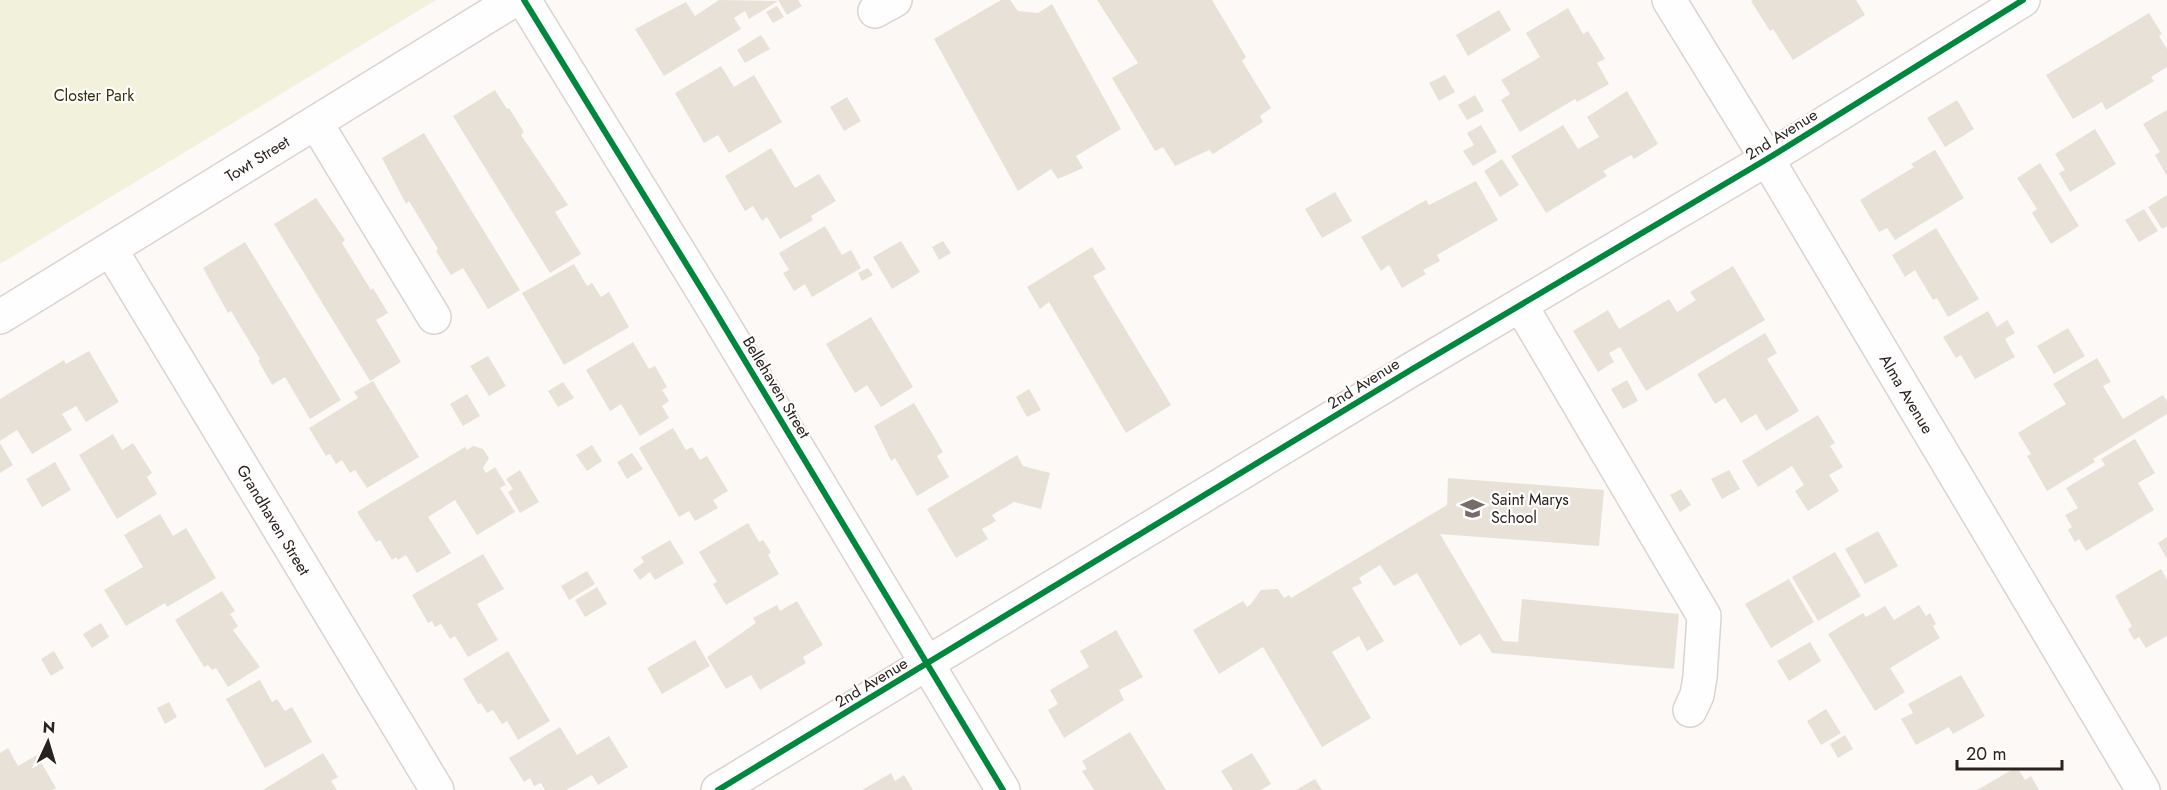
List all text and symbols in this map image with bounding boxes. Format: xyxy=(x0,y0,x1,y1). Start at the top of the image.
park label: Closter Park xyxy=(54,84,135,107)
street label: 2nd Avenue xyxy=(1741,103,1822,166)
street label: Towt Street xyxy=(221,130,294,188)
street label: Bellehaven Street xyxy=(737,332,816,443)
street label: Alma Avenue xyxy=(1874,350,1939,438)
street label: 2nd Avenue xyxy=(1323,352,1404,415)
street label: Grandhaven Street xyxy=(231,460,316,580)
place label: Saint Marys School xyxy=(1491,488,1569,529)
school or university icon: Saint Marys School xyxy=(1460,495,1486,521)
street label: 2nd Avenue xyxy=(831,652,912,713)
north arrow xyxy=(18,712,78,772)
text: N xyxy=(42,716,56,739)
scale bar xyxy=(1957,733,2062,771)
text: 20 m xyxy=(1966,741,2006,767)

